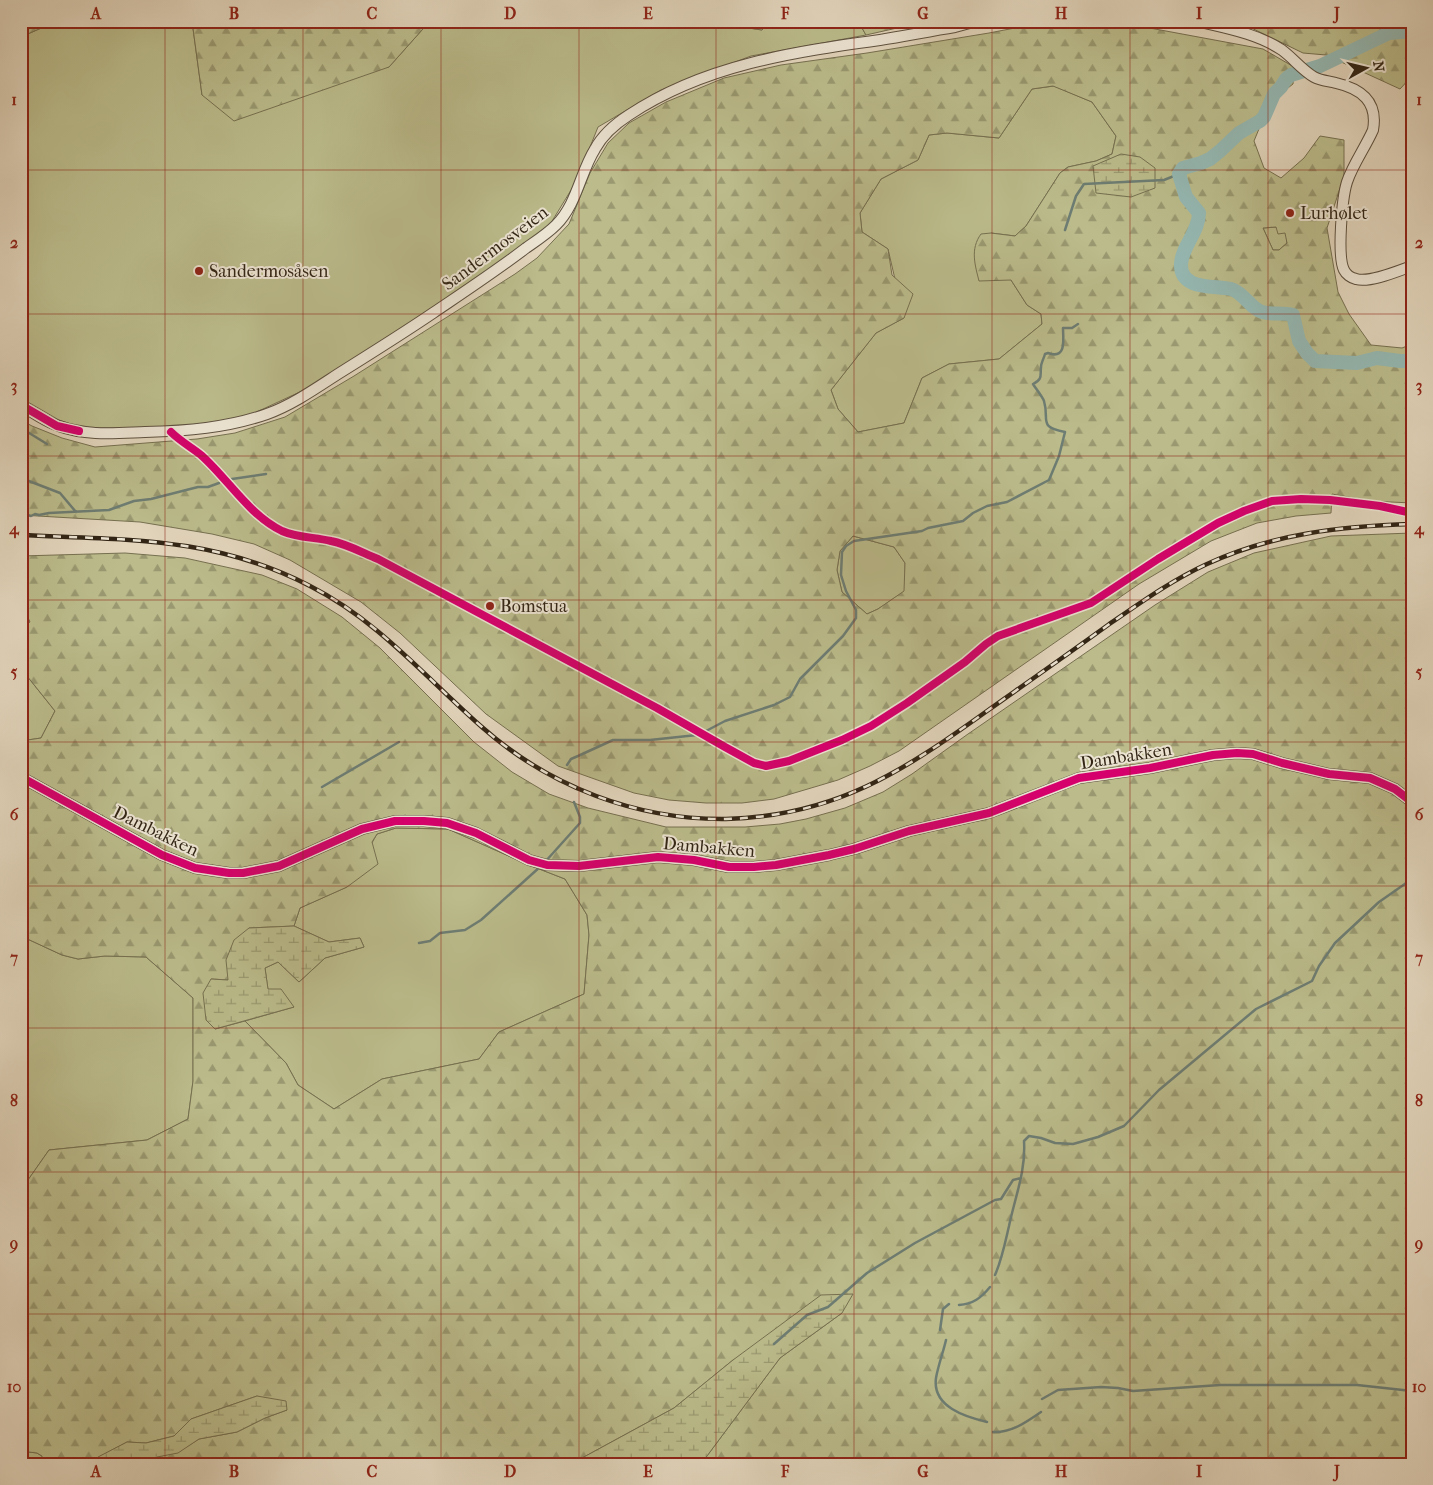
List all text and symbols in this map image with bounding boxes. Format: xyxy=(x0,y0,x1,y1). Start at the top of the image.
text: A xyxy=(90,4,102,23)
text: B xyxy=(229,4,239,23)
text: C xyxy=(367,4,378,23)
text: D xyxy=(504,4,516,23)
text: E xyxy=(643,4,653,23)
text: F xyxy=(780,4,790,23)
text: G xyxy=(917,4,929,23)
text: H xyxy=(1055,4,1068,23)
text: I xyxy=(1196,4,1203,23)
text: J xyxy=(1332,4,1340,24)
north arrow xyxy=(1340,42,1390,92)
text: N xyxy=(1369,60,1388,73)
text: 1 xyxy=(11,90,17,109)
text: 1 xyxy=(1416,90,1422,109)
street label: Sandermosveien xyxy=(438,201,553,295)
place label: Lurhølet xyxy=(1300,203,1368,224)
marker: Lurhølet xyxy=(1284,207,1296,219)
text: 2 xyxy=(10,233,18,252)
text: 2 xyxy=(1415,233,1423,252)
place label: Sandermosåsen xyxy=(209,261,329,282)
marker: Sandermosåsen xyxy=(193,265,205,277)
text: 3 xyxy=(11,376,17,396)
text: 3 xyxy=(1416,376,1422,396)
text: 4 xyxy=(8,519,20,539)
text: 4 xyxy=(1413,519,1425,539)
place label: Bomstua xyxy=(500,596,568,617)
marker: Bomstua xyxy=(484,600,496,612)
text: 5 xyxy=(11,662,18,681)
text: 5 xyxy=(1416,662,1423,681)
street label: Dambakken xyxy=(1079,739,1174,774)
street label: Dambakken xyxy=(110,802,202,861)
text: 6 xyxy=(10,805,19,824)
text: 6 xyxy=(1415,805,1424,824)
street label: Dambakken xyxy=(662,833,756,862)
text: 7 xyxy=(9,948,18,967)
text: 7 xyxy=(1414,948,1423,967)
text: 8 xyxy=(10,1091,18,1110)
text: 8 xyxy=(1415,1091,1423,1110)
text: 9 xyxy=(9,1234,18,1254)
text: 9 xyxy=(1414,1234,1423,1254)
text: 10 xyxy=(7,1377,21,1396)
text: 10 xyxy=(1412,1377,1426,1396)
text: A xyxy=(90,1462,102,1481)
text: B xyxy=(229,1462,239,1481)
text: C xyxy=(367,1462,378,1481)
text: D xyxy=(504,1462,516,1481)
text: E xyxy=(643,1462,653,1481)
text: F xyxy=(780,1462,790,1481)
text: G xyxy=(917,1462,929,1481)
text: H xyxy=(1055,1462,1068,1481)
text: I xyxy=(1196,1462,1203,1481)
text: J xyxy=(1332,1462,1340,1482)

